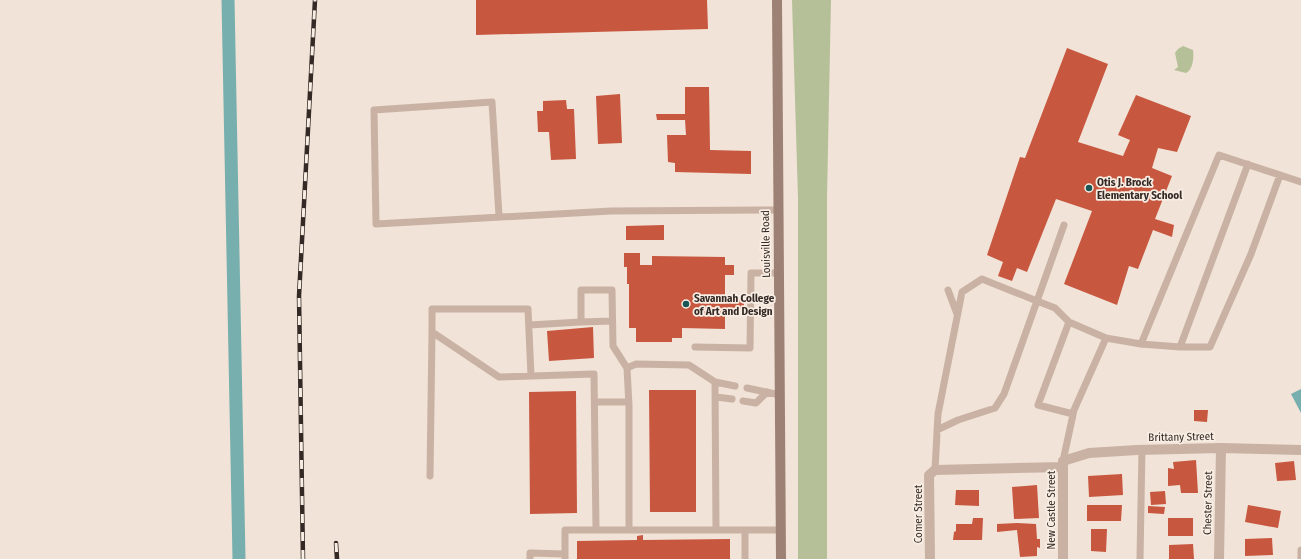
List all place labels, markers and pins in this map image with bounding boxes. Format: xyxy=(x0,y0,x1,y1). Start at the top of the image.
place label: Otis J. Brock Elementary School xyxy=(1097,176,1183,202)
marker: Otis J. Brock Elementary School xyxy=(1084,183,1094,193)
place label: Savannah College of Art and Design xyxy=(694,292,775,318)
marker: Savannah College of Art and Design xyxy=(681,299,691,309)

